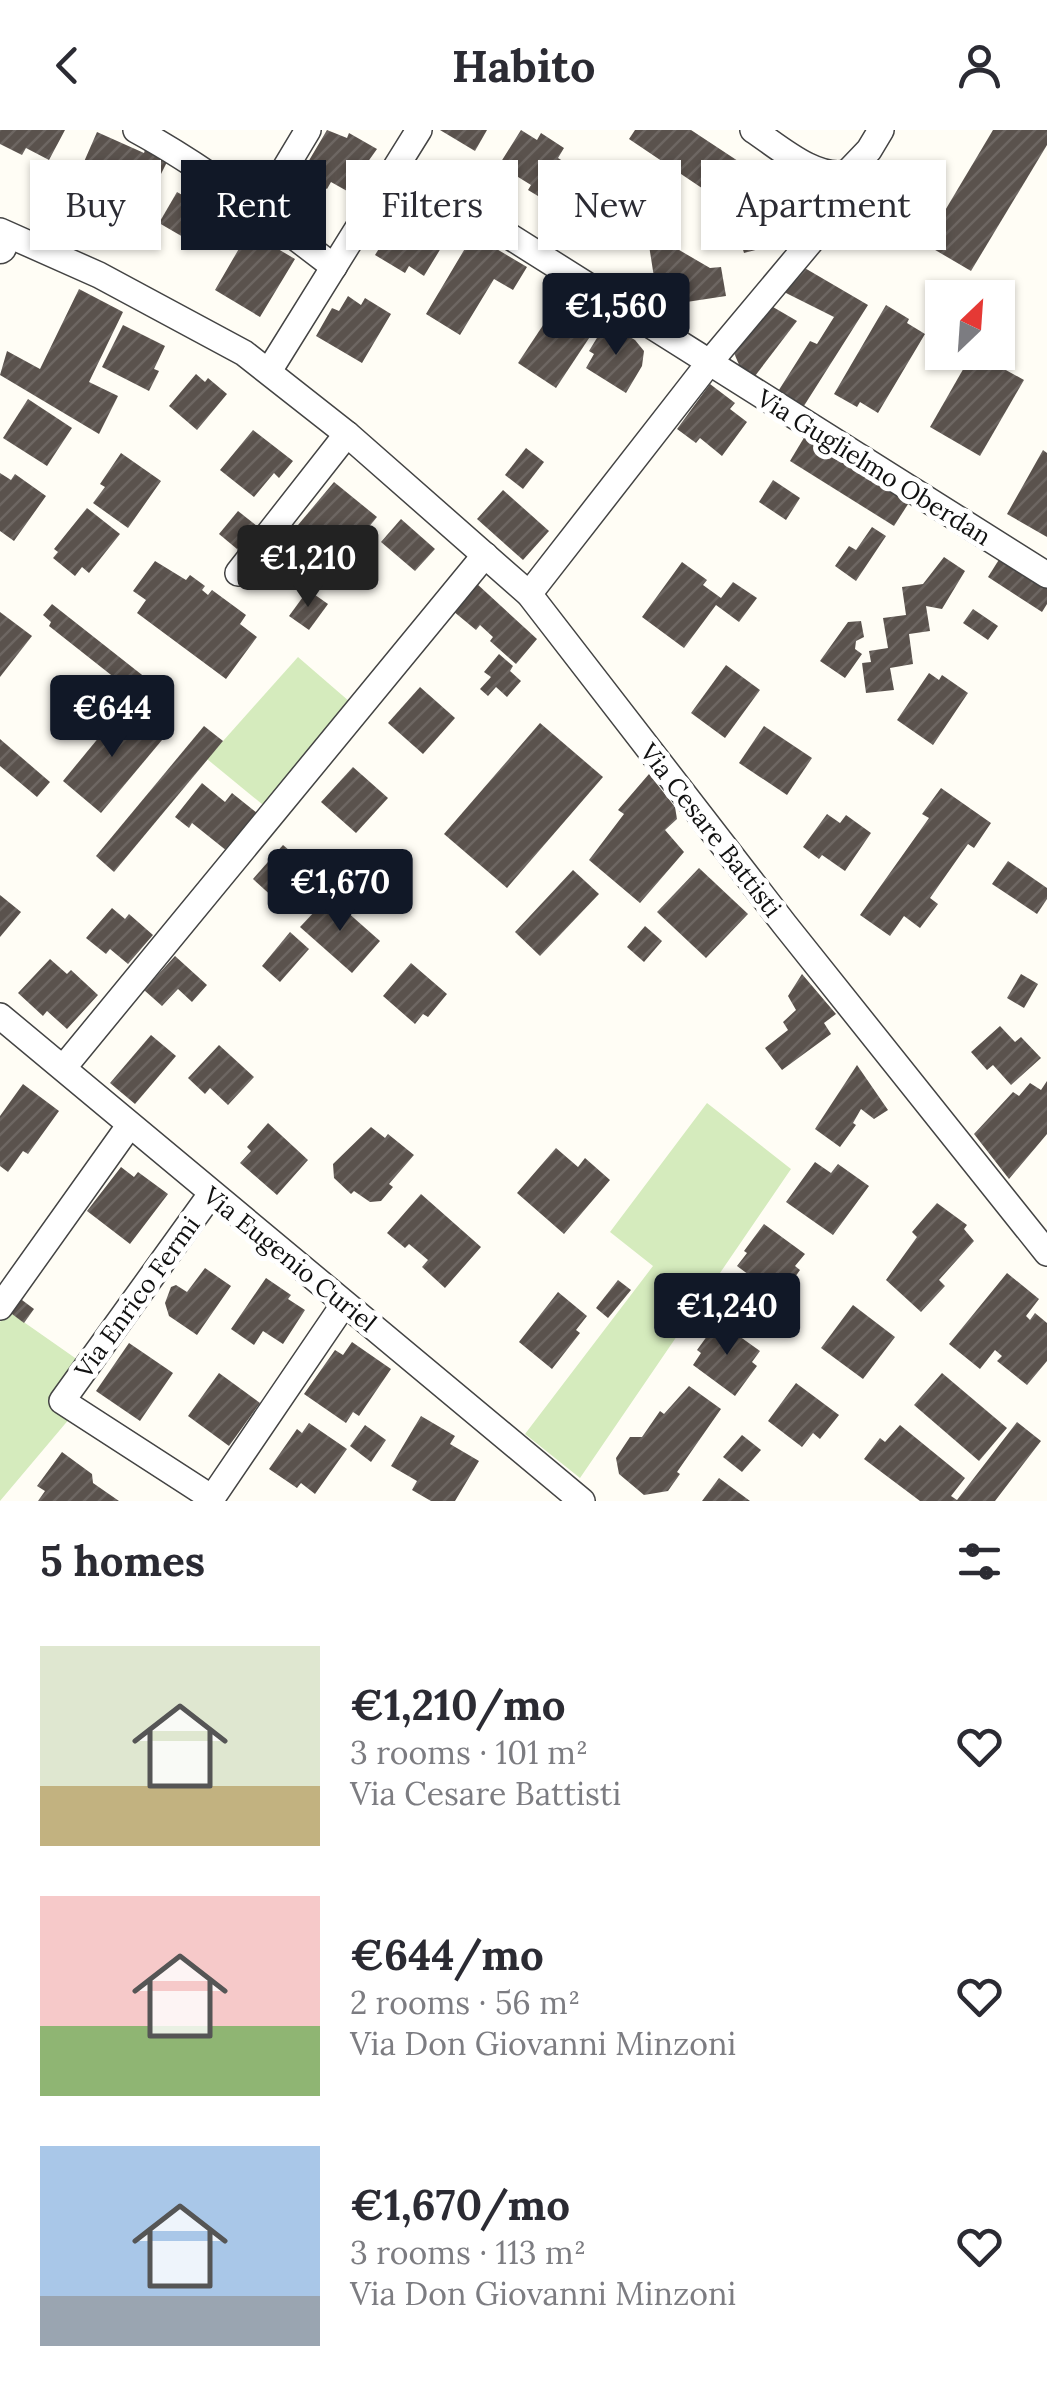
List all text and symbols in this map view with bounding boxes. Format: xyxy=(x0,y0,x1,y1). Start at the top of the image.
text: Habito xyxy=(452,37,595,94)
icon: back xyxy=(40,38,95,93)
icon: person xyxy=(952,38,1007,93)
chip: Buy xyxy=(30,160,161,250)
chip: Rent xyxy=(181,160,326,250)
chip: Filters xyxy=(346,160,518,250)
chip: New xyxy=(538,160,681,250)
chip: Apartment xyxy=(701,160,946,250)
pin: €1,560 xyxy=(535,273,697,358)
north arrow xyxy=(925,280,1015,370)
map controls xyxy=(925,280,1015,370)
text: €1,560 xyxy=(565,285,667,326)
street label: Via Guglielmo Oberdan xyxy=(750,381,997,552)
pin: €1,210 xyxy=(227,525,389,610)
text: €1,210 xyxy=(259,537,357,578)
pin: €644 xyxy=(53,675,171,760)
text: €644 xyxy=(72,687,152,728)
street label: Via Cesare Battisti xyxy=(633,736,789,923)
pin: €1,670 xyxy=(259,849,421,934)
text: €1,670 xyxy=(290,861,390,902)
street label: Via Eugenio Curiel xyxy=(196,1179,383,1339)
street label: Via Enrico Fermi xyxy=(67,1210,207,1385)
pin: €1,240 xyxy=(646,1273,808,1358)
text: €1,240 xyxy=(676,1285,778,1326)
text: 5 homes xyxy=(40,1534,205,1588)
icon: filters xyxy=(952,1534,1007,1589)
text: €1,210/mo xyxy=(350,1678,566,1732)
icon: home xyxy=(120,1686,240,1806)
icon: heart xyxy=(952,1719,1007,1774)
text: 3 rooms · 101 m² xyxy=(350,1732,588,1773)
text: Via Cesare Battisti xyxy=(350,1773,621,1814)
text: €644/mo xyxy=(350,1928,544,1982)
icon: home xyxy=(120,1936,240,2056)
icon: heart xyxy=(952,1969,1007,2024)
text: 2 rooms · 56 m² xyxy=(350,1982,580,2023)
text: Via Don Giovanni Minzoni xyxy=(350,2023,736,2064)
text: €1,670/mo xyxy=(350,2178,570,2232)
icon: home xyxy=(120,2186,240,2306)
icon: heart xyxy=(952,2219,1007,2274)
text: 3 rooms · 113 m² xyxy=(350,2232,586,2273)
text: Via Don Giovanni Minzoni xyxy=(350,2273,736,2314)

